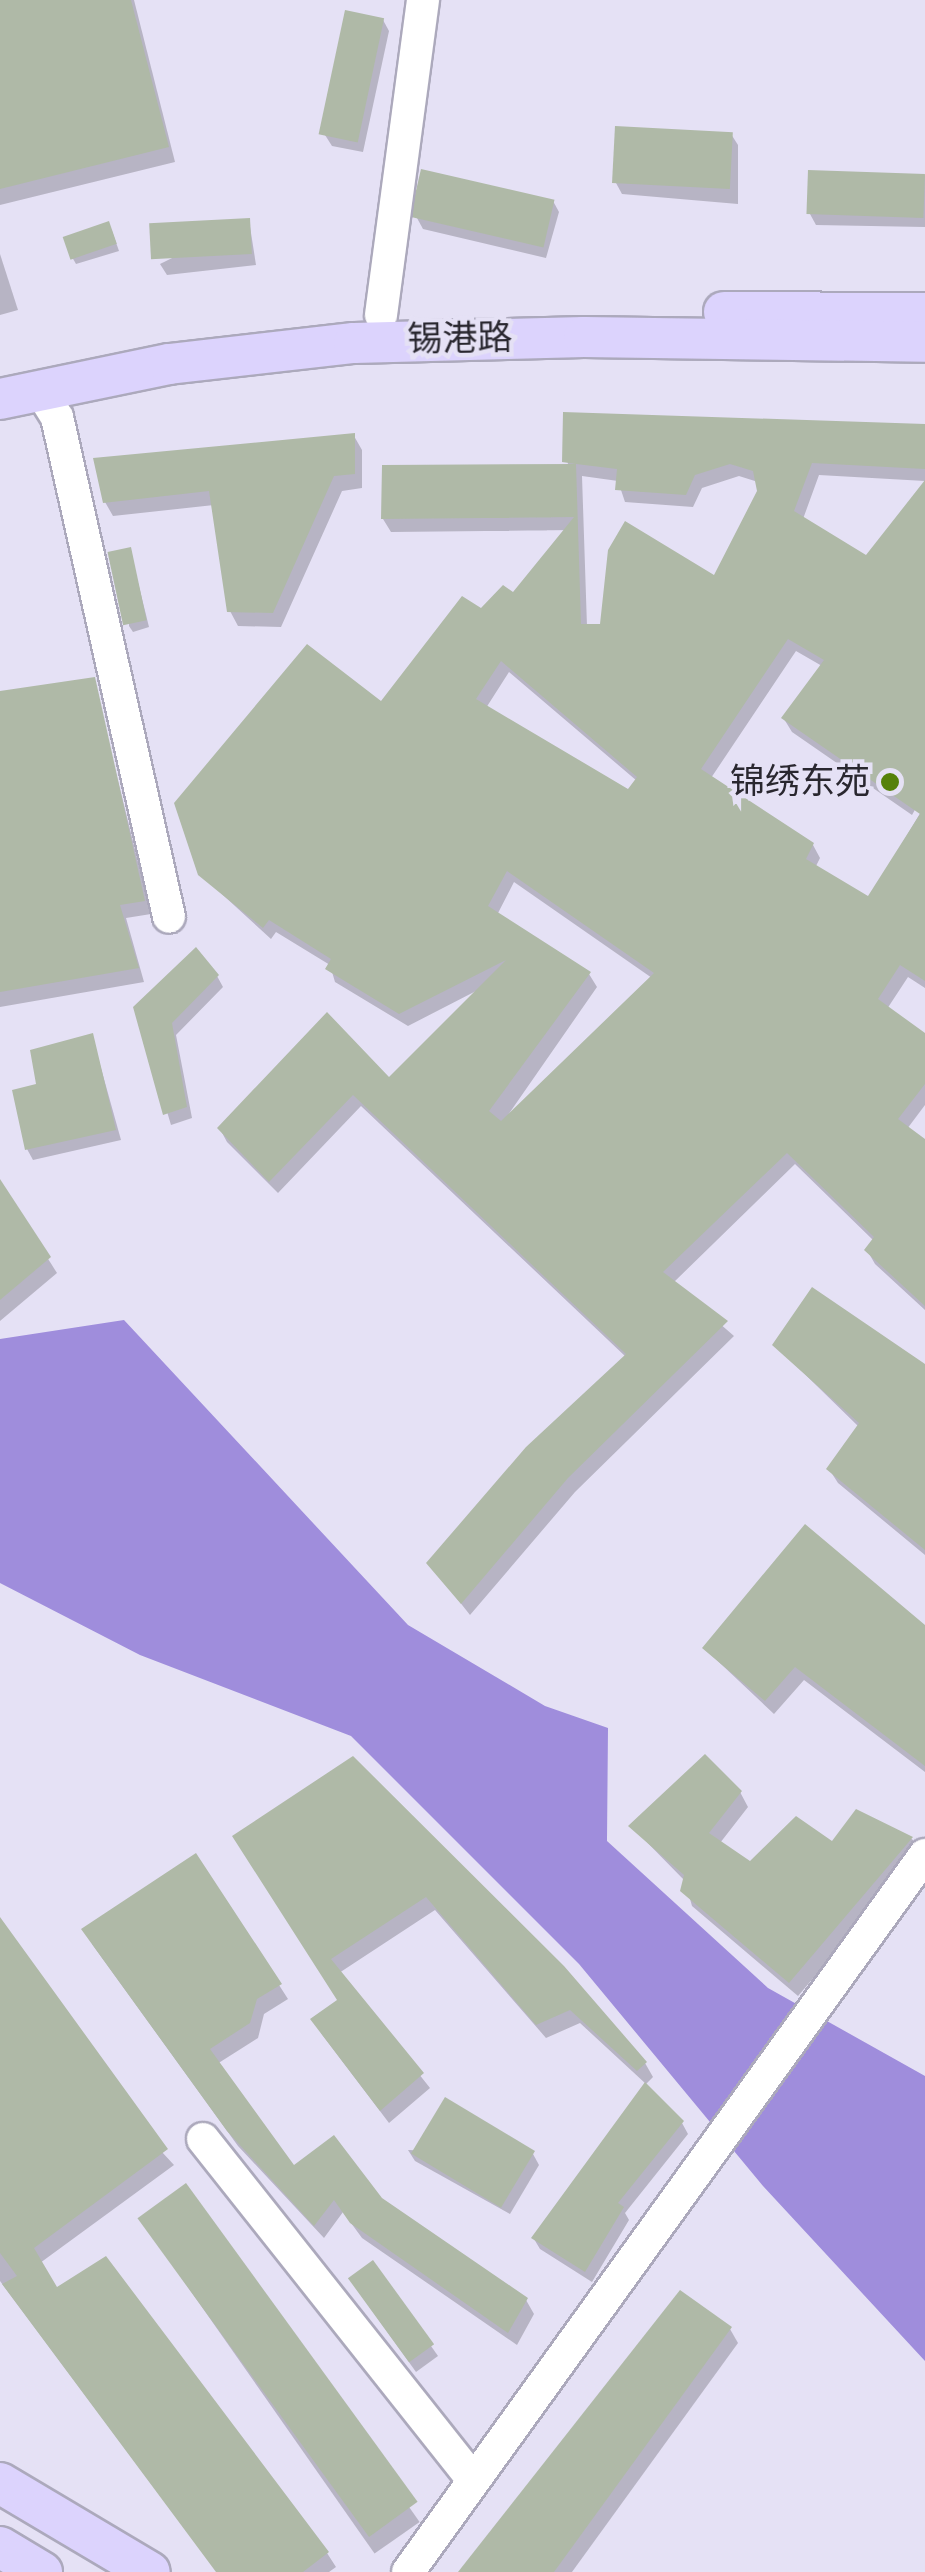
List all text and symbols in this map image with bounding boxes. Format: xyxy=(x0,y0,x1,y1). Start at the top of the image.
street label: 锡港路 xyxy=(407,317,513,361)
place label: 锦绣东苑 xyxy=(730,761,870,803)
marker: 锦绣东苑 xyxy=(879,771,901,793)

